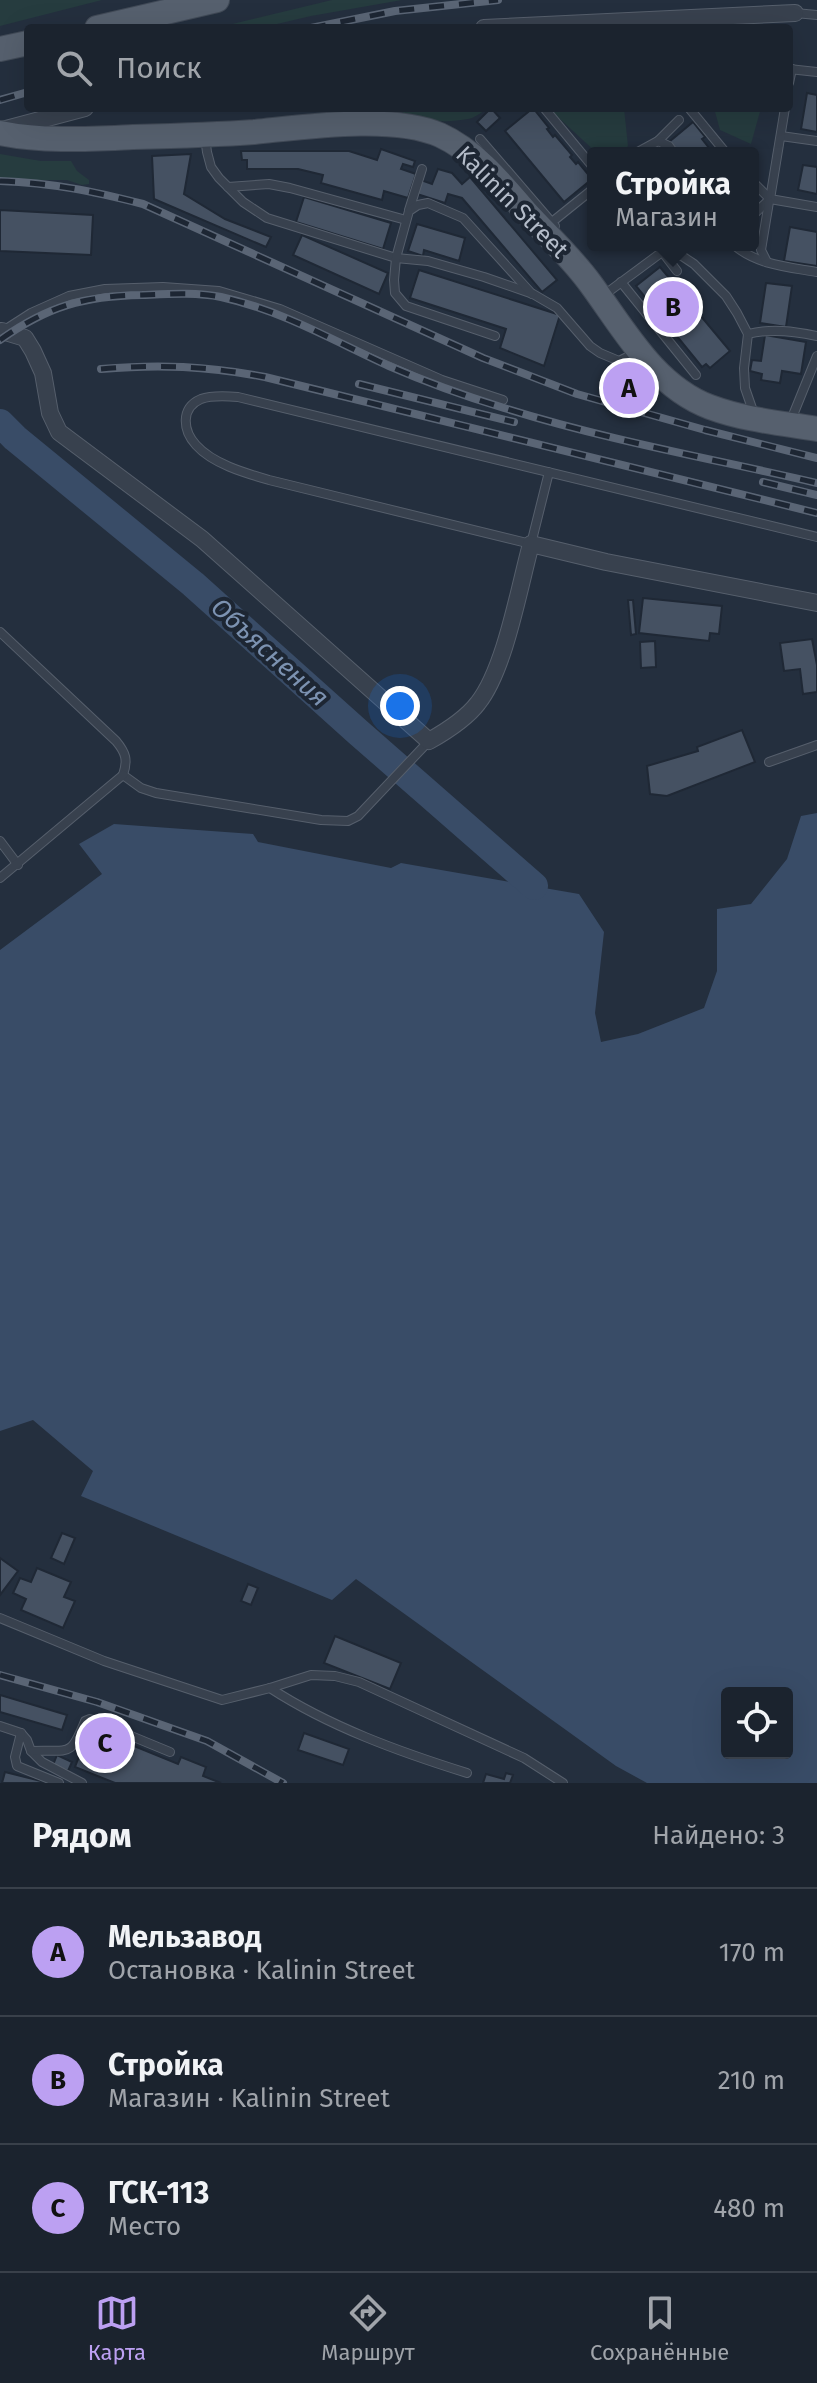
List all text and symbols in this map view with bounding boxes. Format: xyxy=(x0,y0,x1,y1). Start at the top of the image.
search box xyxy=(24,24,793,112)
icon: search xyxy=(52,46,96,90)
text: Поиск xyxy=(116,50,202,86)
street label: Kalinin Street xyxy=(450,140,574,264)
popup xyxy=(587,147,759,251)
text: Стройка xyxy=(615,166,731,202)
text: Магазин xyxy=(615,202,718,233)
pin: B xyxy=(647,277,699,337)
pin: A xyxy=(603,358,655,418)
water label: Объяснения xyxy=(205,592,335,713)
your location xyxy=(380,686,420,726)
map controls xyxy=(721,1687,793,1759)
button: locate xyxy=(721,1687,793,1759)
pin: C xyxy=(79,1713,131,1773)
text: Рядом xyxy=(32,1815,131,1856)
text: Найдено: 3 xyxy=(652,1820,785,1851)
text: Мельзавод xyxy=(108,1919,261,1955)
text: A xyxy=(50,1937,66,1968)
text: 170 m xyxy=(719,1937,785,1968)
text: Остановка · Kalinin Street xyxy=(108,1955,415,1986)
text: Стройка xyxy=(108,2047,224,2083)
text: B xyxy=(50,2065,66,2096)
text: 210 m xyxy=(718,2065,785,2096)
text: Магазин · Kalinin Street xyxy=(108,2083,390,2114)
text: ГСК-113 xyxy=(108,2175,209,2211)
text: C xyxy=(51,2193,65,2224)
text: 480 m xyxy=(713,2193,785,2224)
text: Место xyxy=(108,2211,181,2242)
tab: Карта xyxy=(88,2291,146,2366)
tab: Маршрут xyxy=(321,2291,415,2366)
tab: Сохранённые xyxy=(590,2291,729,2366)

